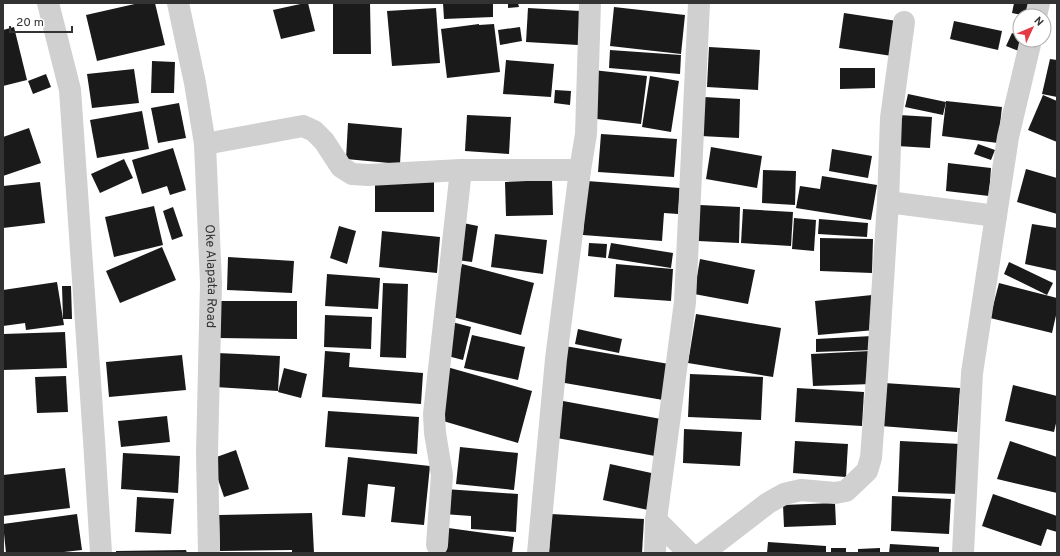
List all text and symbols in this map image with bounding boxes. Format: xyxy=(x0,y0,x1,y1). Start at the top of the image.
scale bar xyxy=(10,8,72,34)
north arrow xyxy=(1012,8,1052,48)
text: N xyxy=(1031,14,1046,29)
text: 20 m xyxy=(16,15,44,31)
street label: Oke Alapata Road xyxy=(200,224,219,328)

